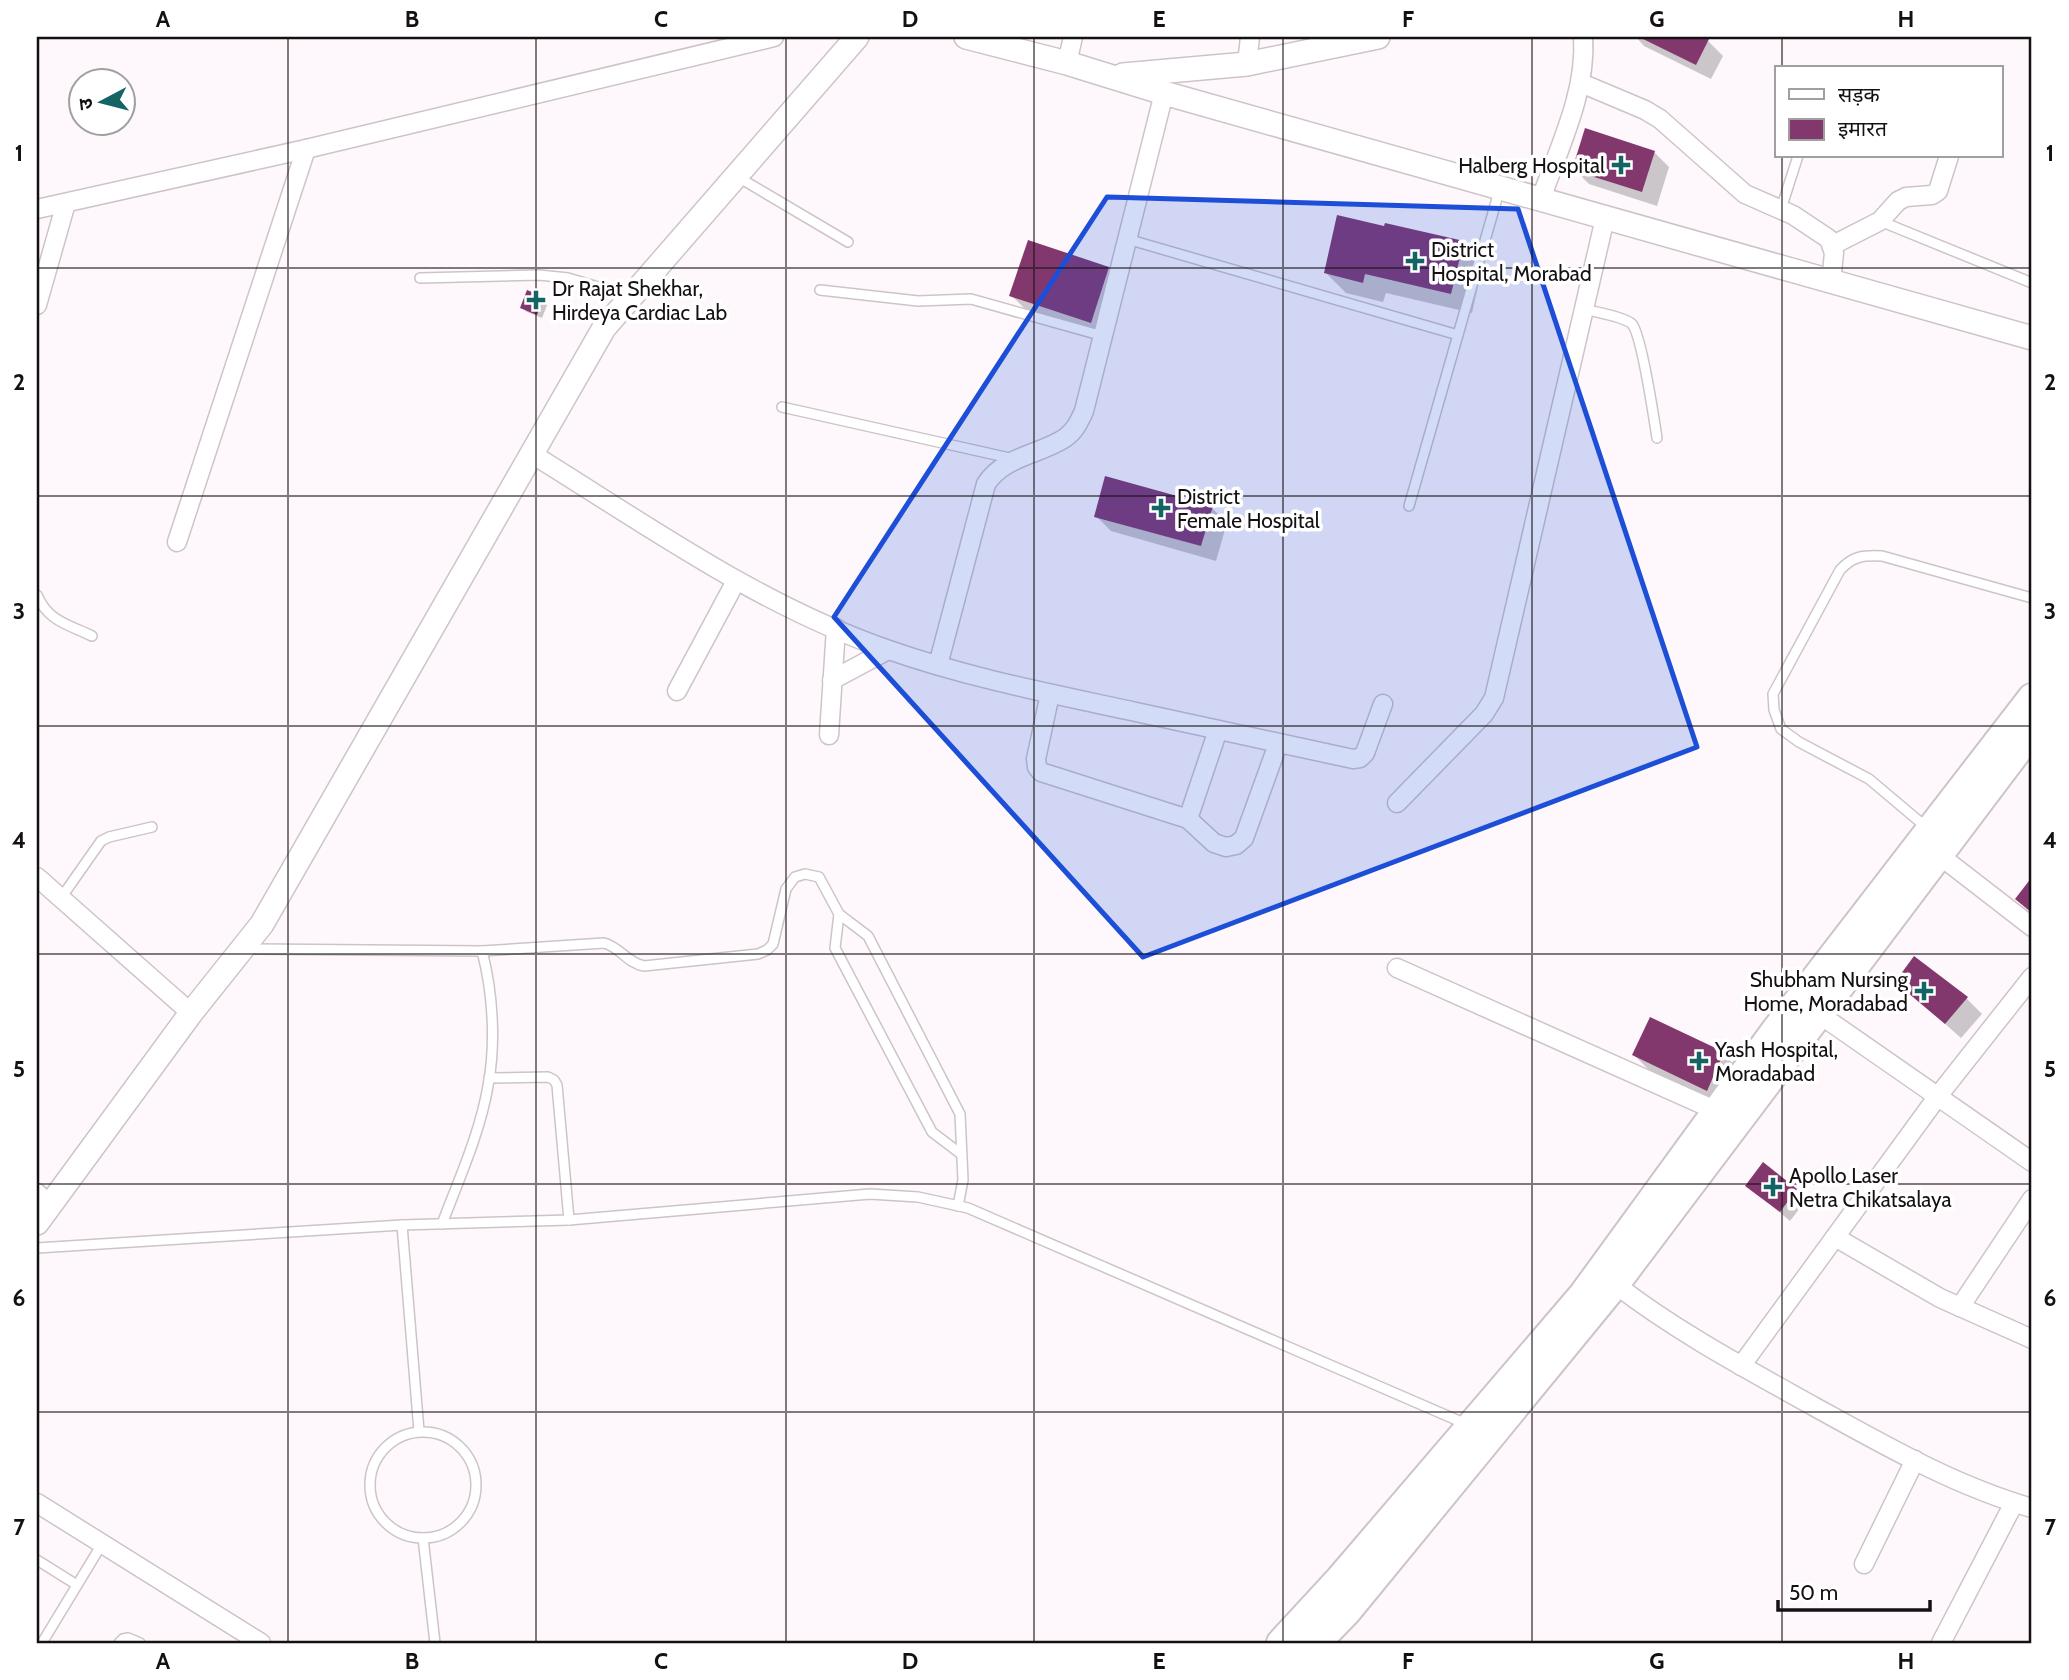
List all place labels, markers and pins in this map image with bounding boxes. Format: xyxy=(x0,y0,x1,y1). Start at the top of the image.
place label: Halberg Hospital xyxy=(1458,153,1605,178)
marker: Halberg Hospital xyxy=(1611,155,1631,175)
place label: District Hospital, Morabad xyxy=(1431,237,1592,286)
marker: District Hospital, Morabad xyxy=(1405,251,1425,271)
place label: Dr Rajat Shekhar, Hirdeya Cardiac Lab xyxy=(552,276,727,325)
marker: Dr Rajat Shekhar, Hirdeya Cardiac Lab xyxy=(526,290,546,310)
place label: District Female Hospital xyxy=(1177,484,1320,533)
marker: District Female Hospital xyxy=(1151,498,1171,518)
place label: Shubham Nursing Home, Moradabad xyxy=(1743,967,1909,1016)
marker: Shubham Nursing Home, Moradabad xyxy=(1914,981,1934,1001)
place label: Yash Hospital, Moradabad xyxy=(1714,1037,1838,1086)
marker: Yash Hospital, Moradabad xyxy=(1689,1051,1709,1071)
place label: Apollo Laser Netra Chikatsalaya xyxy=(1789,1163,1952,1212)
marker: Apollo Laser Netra Chikatsalaya xyxy=(1763,1177,1783,1197)

